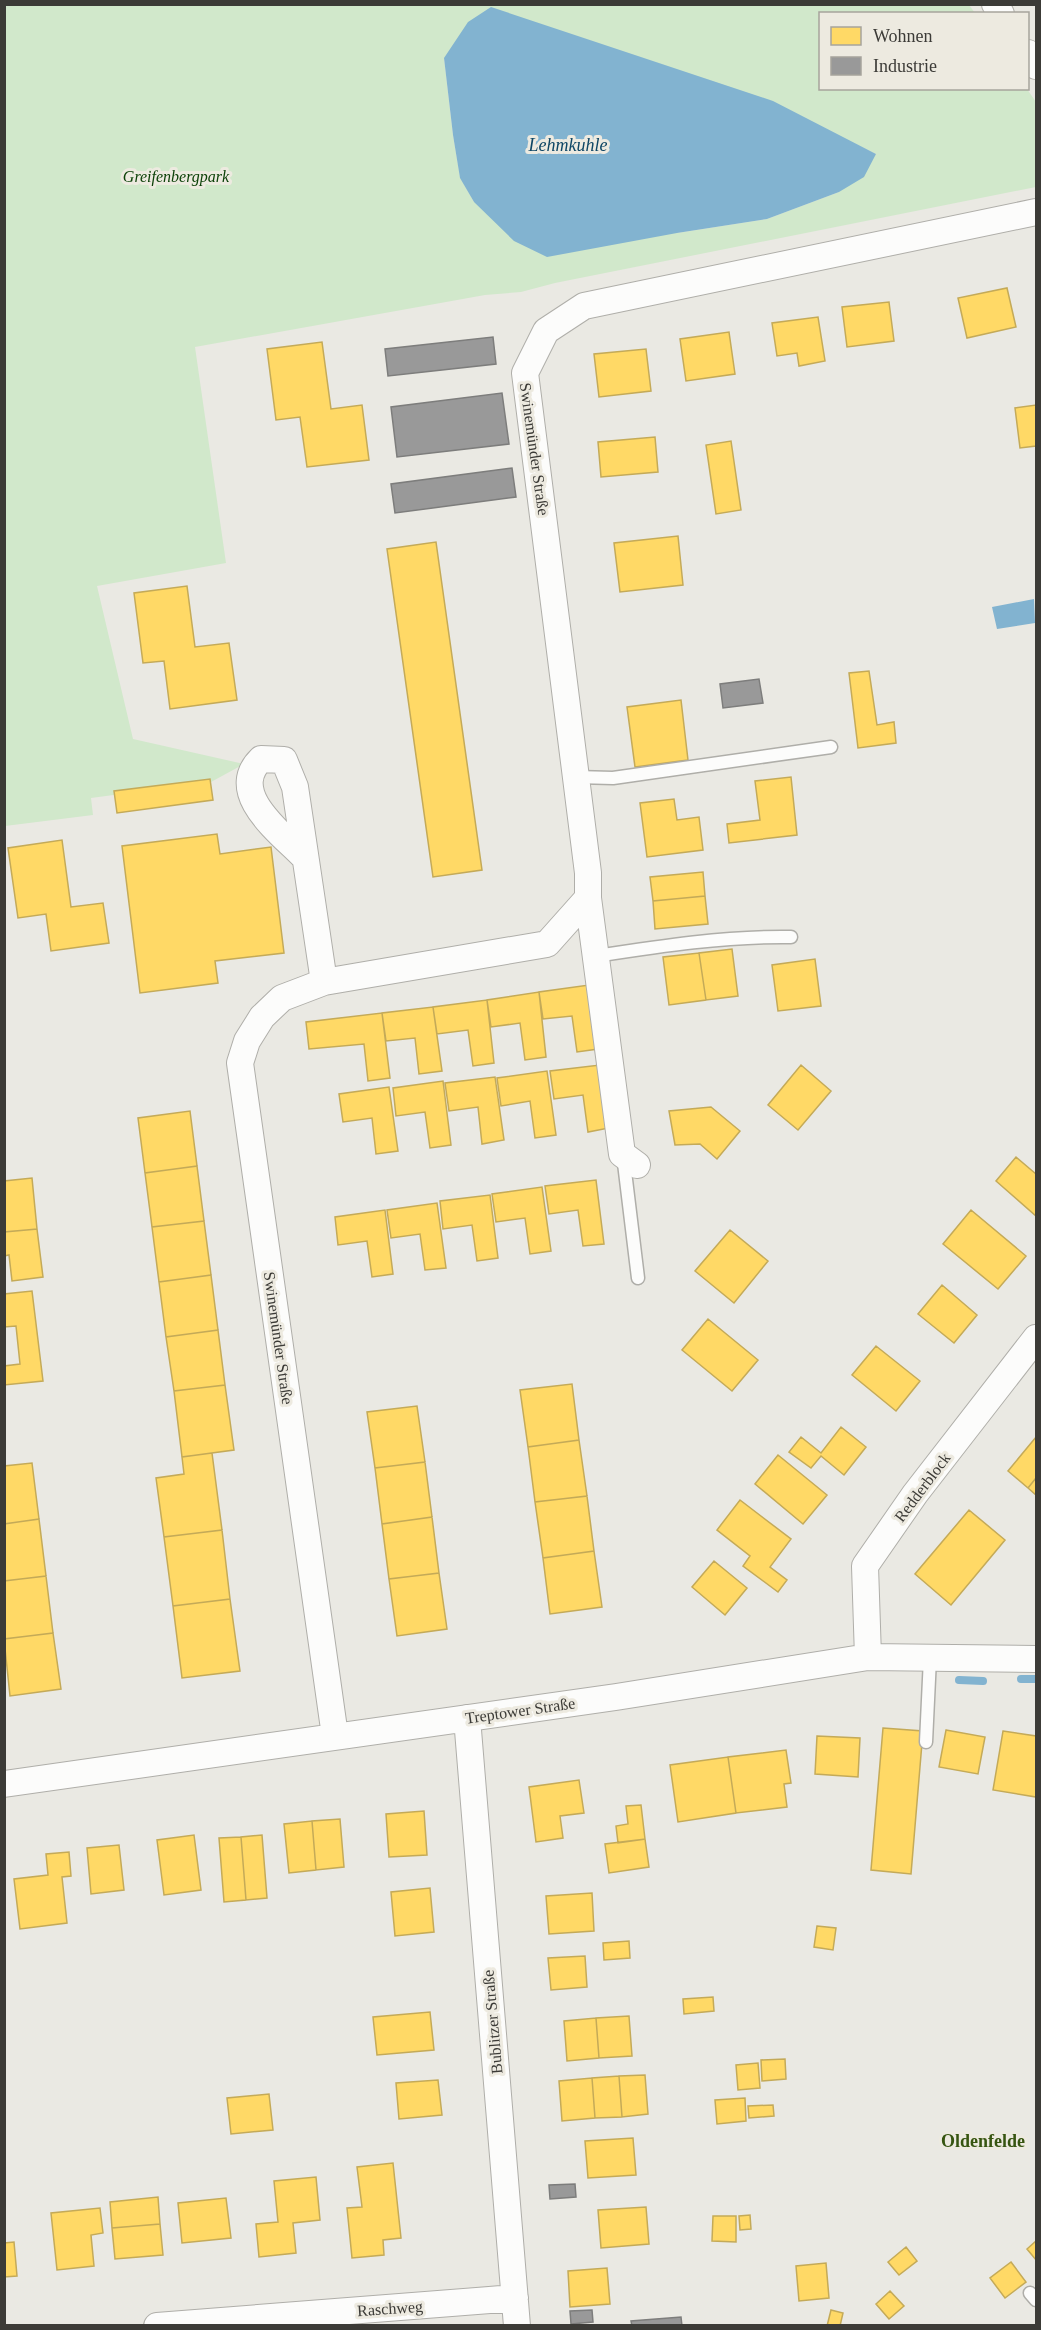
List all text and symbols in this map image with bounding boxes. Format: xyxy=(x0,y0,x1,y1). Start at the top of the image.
legend xyxy=(819,12,1029,90)
text: Wohnen xyxy=(873,26,933,46)
text: Industrie xyxy=(873,56,937,76)
water label: Lehmkuhle xyxy=(528,135,607,155)
park label: Greifenbergpark xyxy=(123,168,230,186)
street label: Swinemünder Straße xyxy=(517,382,552,516)
street label: Swinemünder Straße xyxy=(261,1271,296,1405)
street label: Redderblock xyxy=(891,1450,954,1525)
street label: Treptower Straße xyxy=(464,1694,576,1728)
street label: Bublitzer Straße xyxy=(479,1969,506,2075)
district label: Oldenfelde xyxy=(941,2131,1025,2151)
street label: Raschweg xyxy=(357,2298,424,2320)

